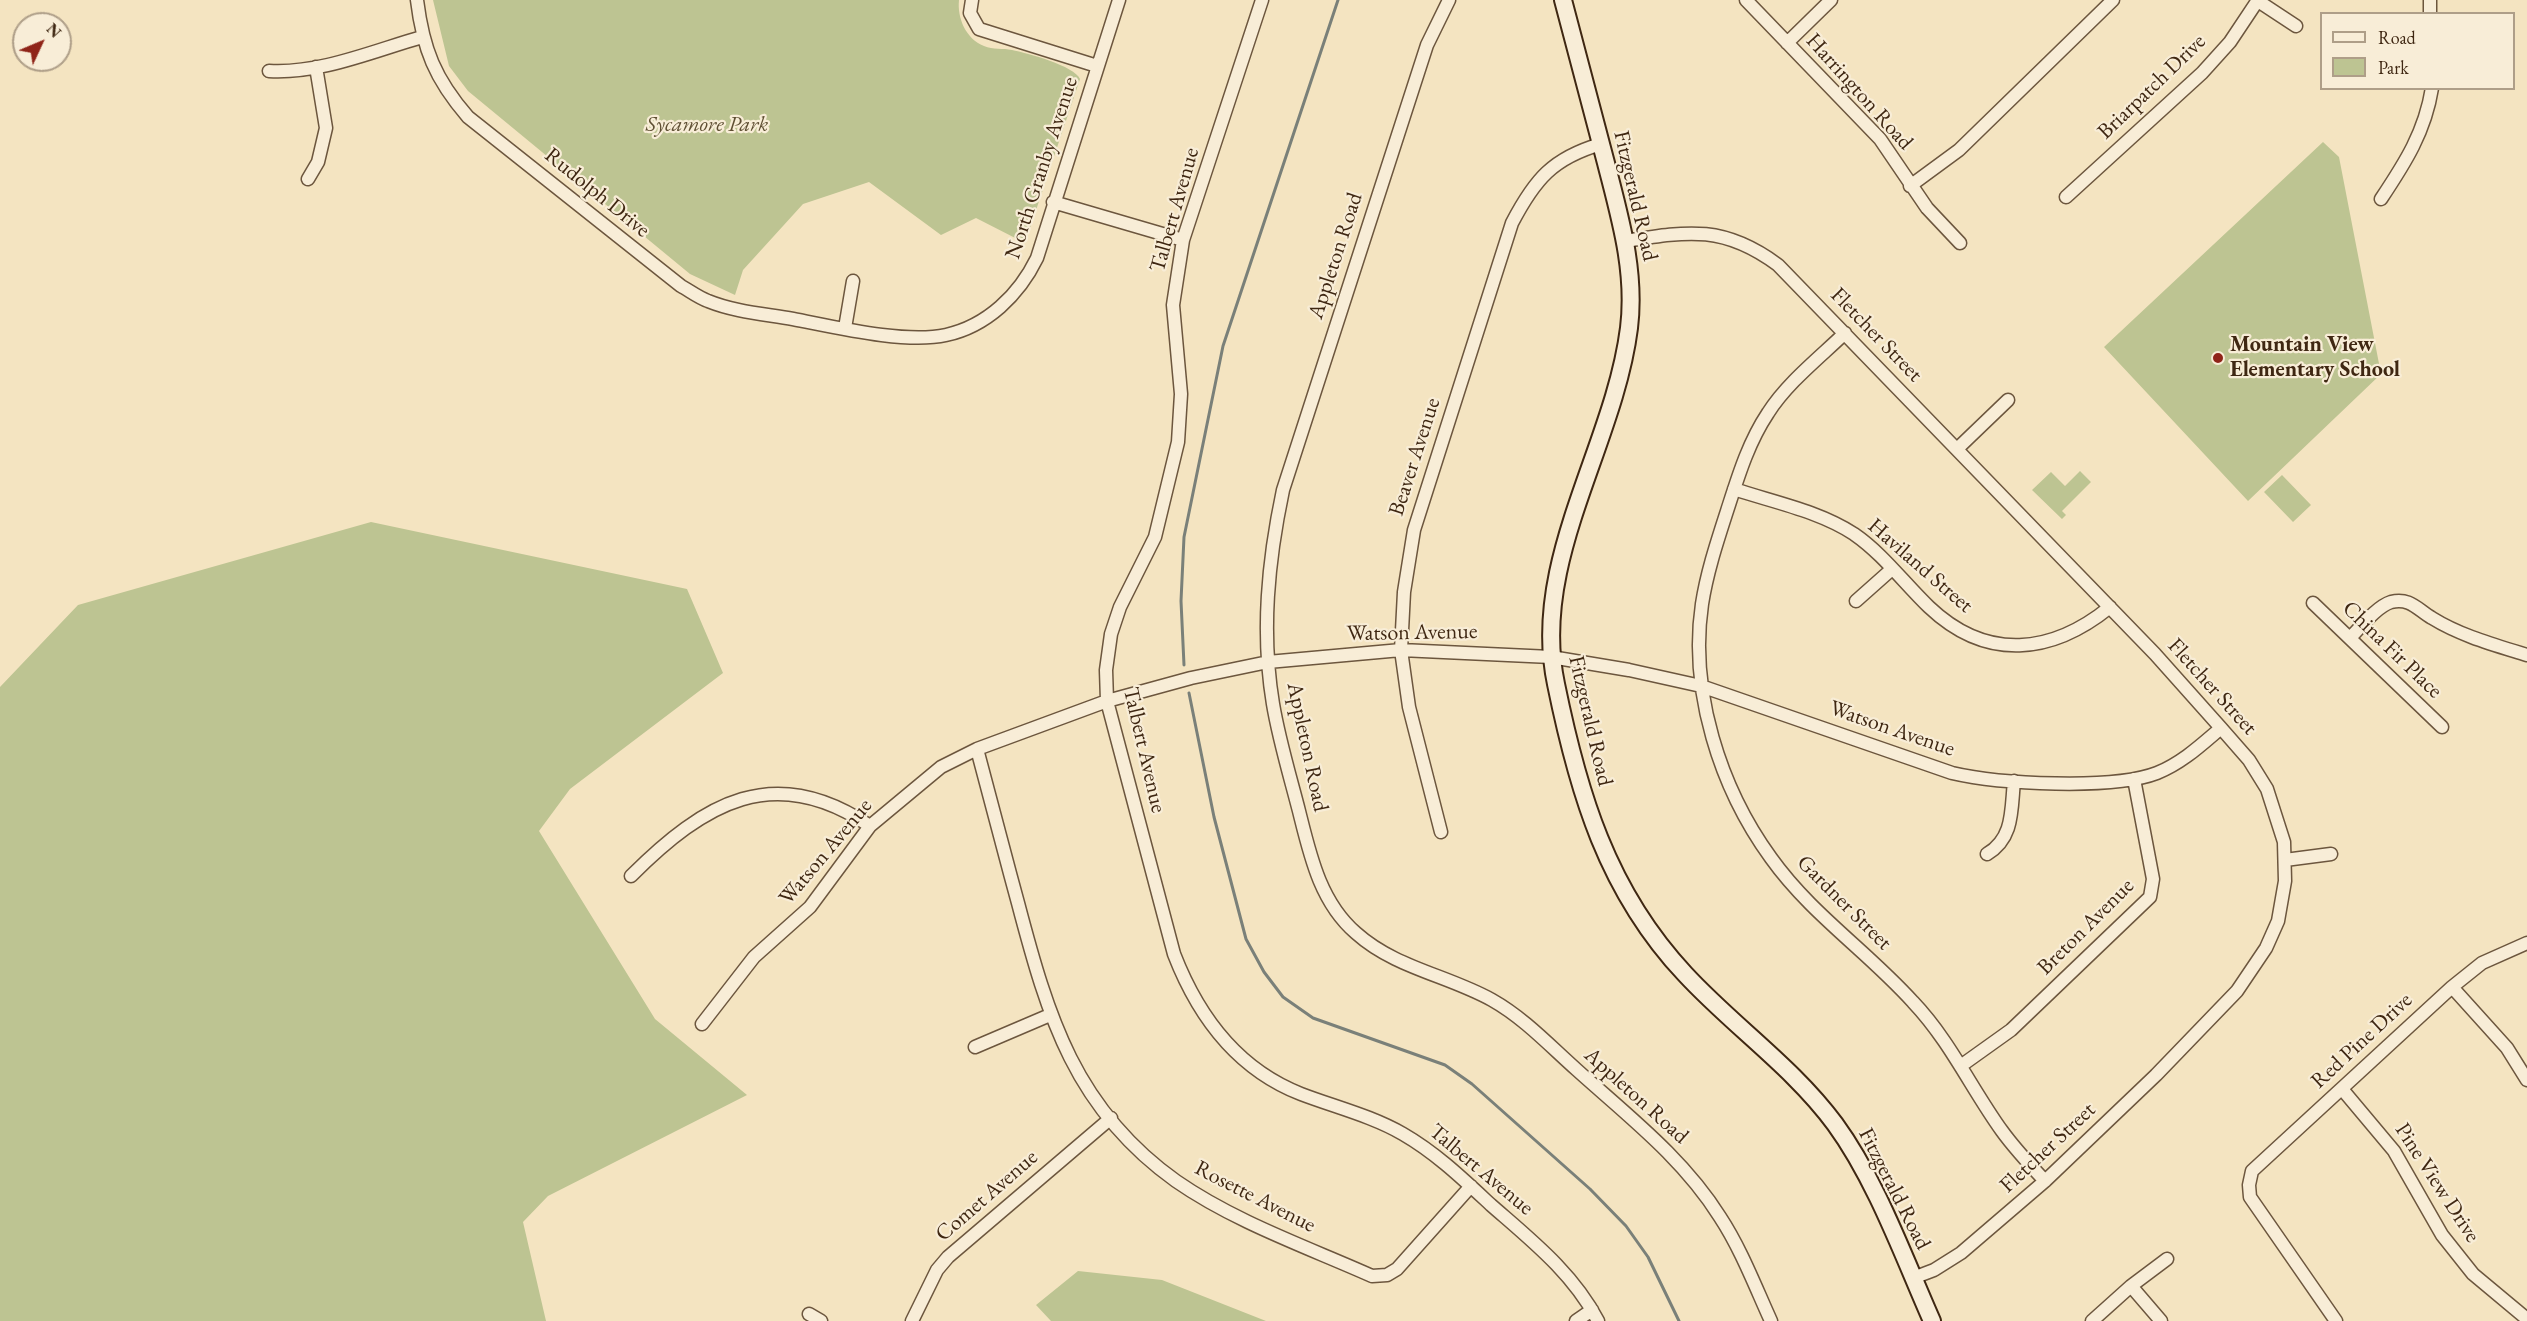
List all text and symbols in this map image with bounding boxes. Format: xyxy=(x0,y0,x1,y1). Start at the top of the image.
north arrow xyxy=(12,12,72,72)
legend xyxy=(2320,12,2515,90)
text: N xyxy=(42,19,66,42)
text: Road xyxy=(2378,26,2416,49)
street label: Harrington Road xyxy=(1800,28,1918,156)
street label: Briarpatch Drive xyxy=(2092,29,2212,145)
text: Park xyxy=(2378,56,2409,79)
street label: North Granby Avenue xyxy=(1000,74,1084,262)
park label: Sycamore Park xyxy=(646,112,768,138)
street label: Fitzgerald Road xyxy=(1607,128,1663,264)
street label: Rudolph Drive xyxy=(539,142,655,244)
street label: Talbert Avenue xyxy=(1145,145,1205,275)
street label: Appleton Road xyxy=(1303,189,1369,323)
street label: Fletcher Street xyxy=(1824,282,1928,388)
place label: Mountain View Elementary School xyxy=(2230,332,2400,384)
marker: Mountain View Elementary School xyxy=(2211,351,2225,365)
street label: Beaver Avenue xyxy=(1384,395,1446,519)
street label: Haviland Street xyxy=(1862,513,1978,619)
street label: China Fir Place xyxy=(2336,596,2448,704)
street label: Watson Avenue xyxy=(1346,619,1478,647)
street label: Fletcher Street xyxy=(2162,633,2262,741)
street label: Fitzgerald Road xyxy=(1562,653,1618,789)
street label: Appleton Road xyxy=(1280,680,1334,814)
street label: Talbert Avenue xyxy=(1117,685,1171,815)
street label: Watson Avenue xyxy=(1826,695,1958,763)
street label: Watson Avenue xyxy=(774,793,878,911)
street label: Gardner Street xyxy=(1791,850,1897,956)
street label: Breton Avenue xyxy=(2032,873,2140,981)
street label: Red Pine Drive xyxy=(2306,987,2418,1095)
street label: Appleton Road xyxy=(1578,1042,1694,1150)
street label: Fletcher Street xyxy=(1995,1097,2101,1199)
street label: Pine View Drive xyxy=(2389,1118,2485,1248)
street label: Talbert Avenue xyxy=(1423,1119,1539,1221)
street label: Fitzgerald Road xyxy=(1852,1124,1936,1254)
street label: Comet Avenue xyxy=(931,1144,1043,1248)
street label: Rosette Avenue xyxy=(1190,1155,1320,1239)

